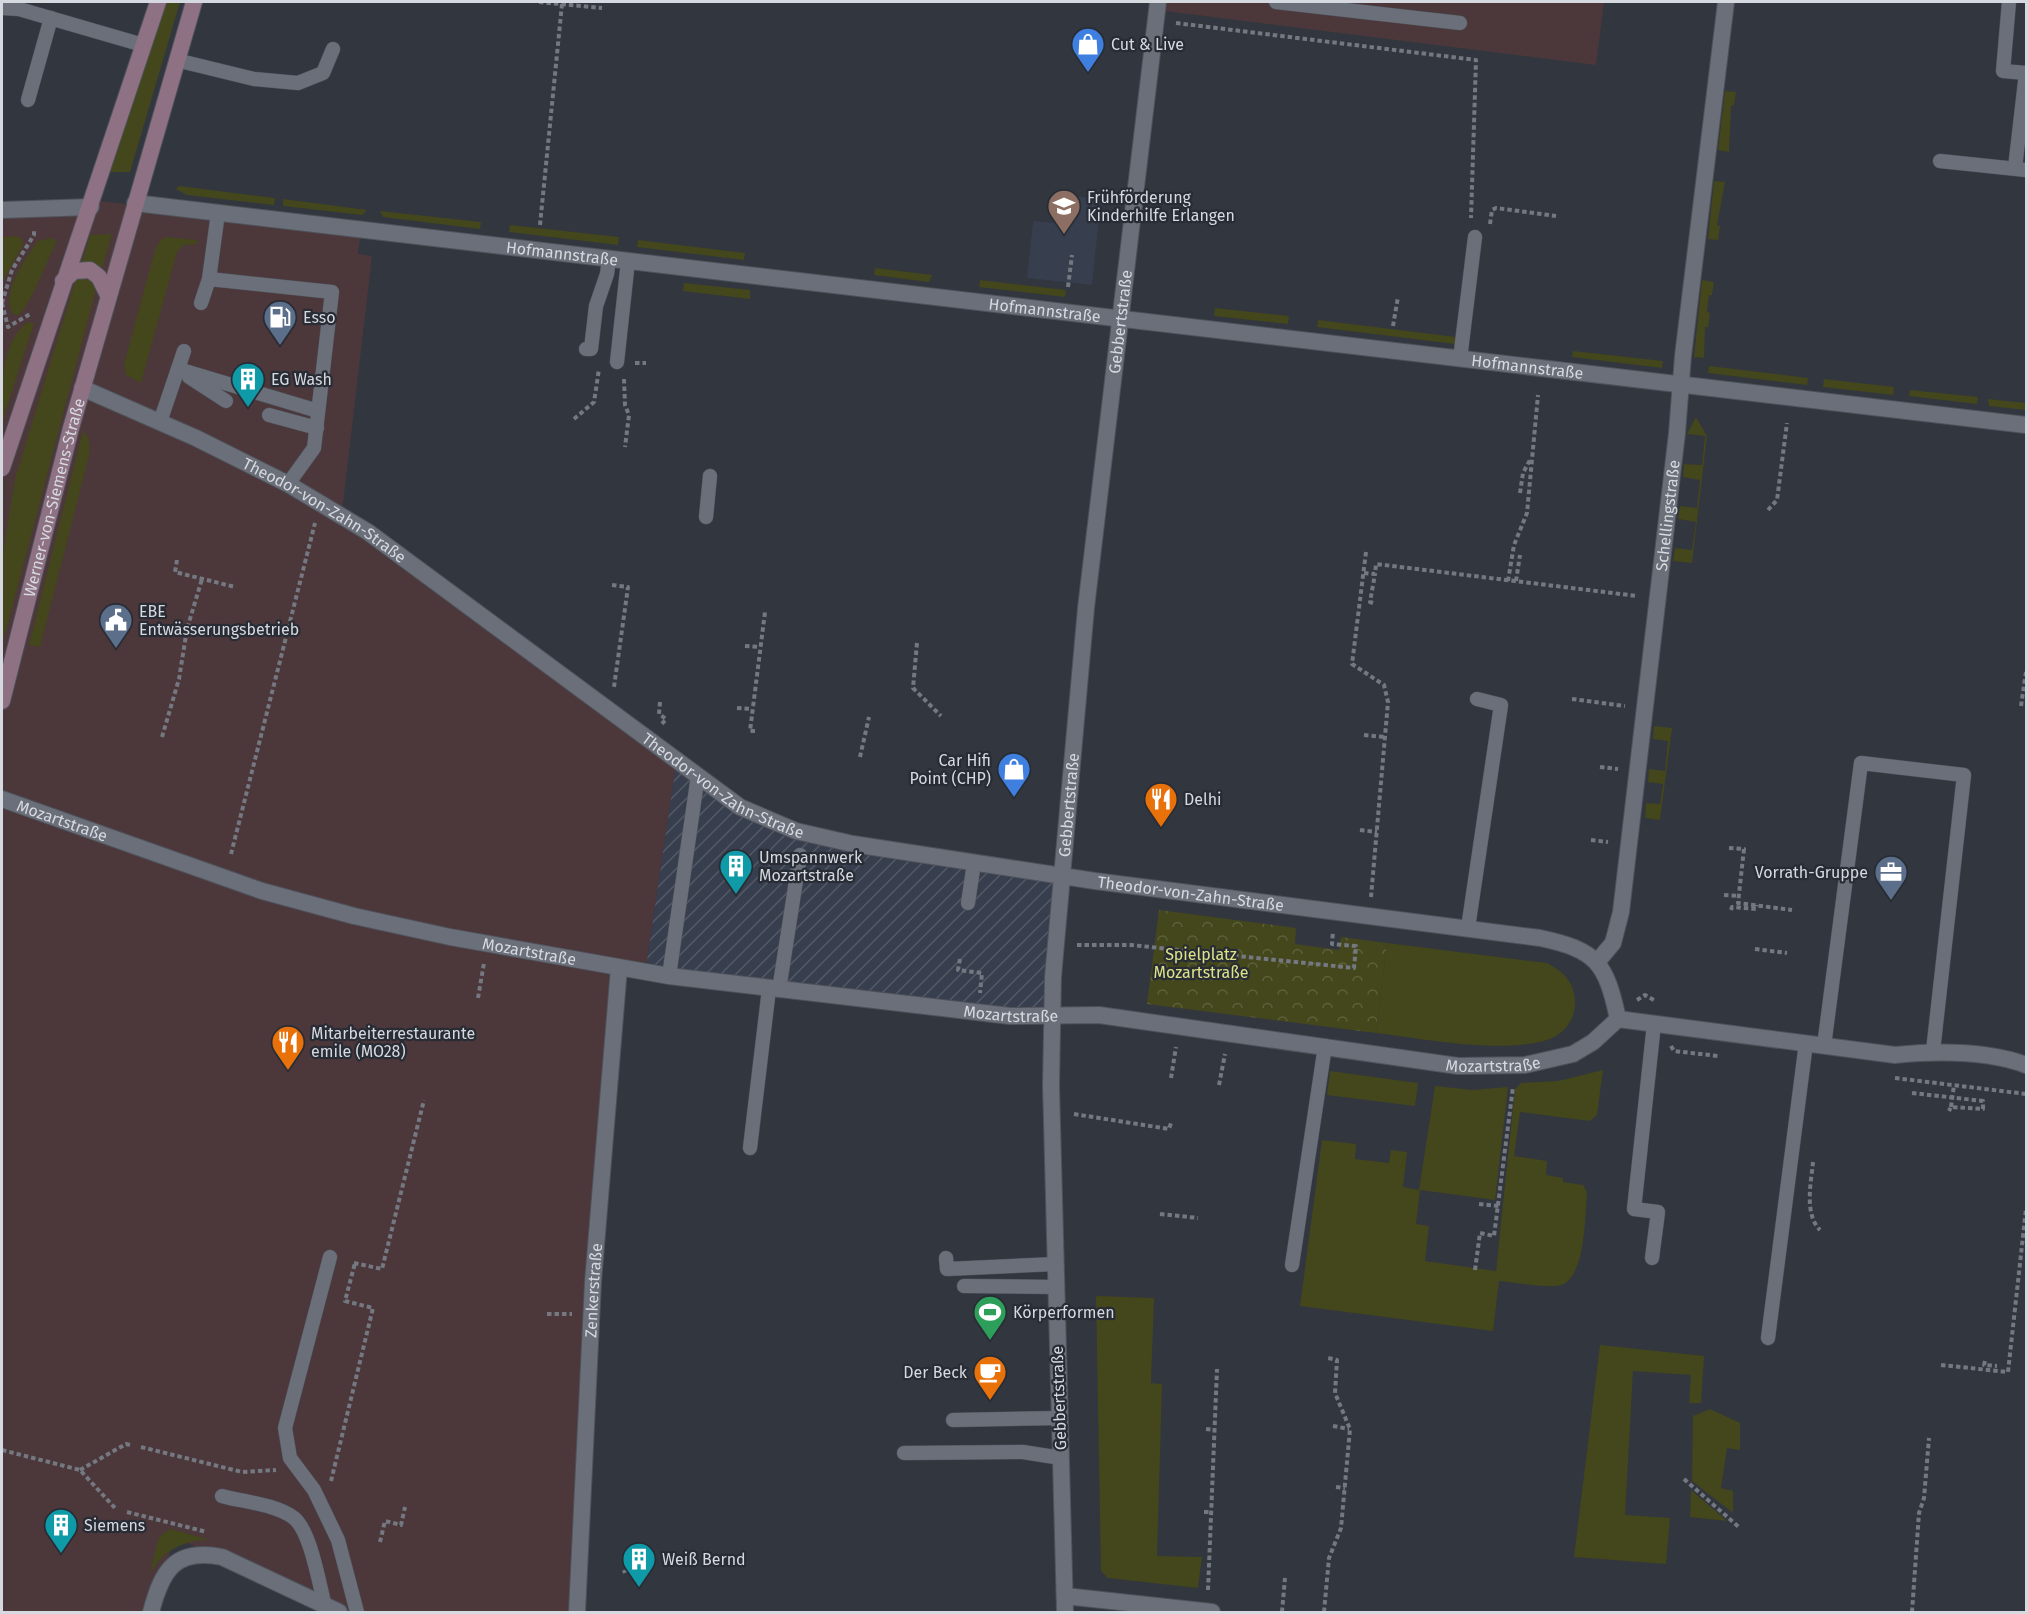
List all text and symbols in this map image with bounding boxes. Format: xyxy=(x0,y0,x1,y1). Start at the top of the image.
shop icon: Cut & Live xyxy=(1070,26,1106,73)
place label: Cut & Live xyxy=(1111,35,1184,54)
school or university icon: Frühförderung Kinderhilfe Erlangen xyxy=(1046,188,1082,235)
place label: Frühförderung Kinderhilfe Erlangen xyxy=(1087,188,1235,225)
street label: Hofmannstraße xyxy=(505,237,619,269)
street label: Gebbertstraße xyxy=(1104,269,1136,375)
street label: Hofmannstraße xyxy=(988,294,1102,326)
fuel station icon: Esso xyxy=(262,299,298,346)
place label: Esso xyxy=(303,308,336,327)
street label: Hofmannstraße xyxy=(1470,350,1585,382)
building icon: EG Wash xyxy=(230,361,266,408)
place label: EG Wash xyxy=(271,370,332,389)
street label: Werner-von-Siemens-Straße xyxy=(19,396,89,599)
street label: Theodor-von-Zahn-Straße xyxy=(240,453,410,567)
street label: Schellingstraße xyxy=(1651,459,1683,572)
public building icon: EBE Entwässerungsbetrieb xyxy=(98,602,134,649)
place label: EBE Entwässerungsbetrieb xyxy=(139,602,299,639)
street label: Theodor-von-Zahn-Straße xyxy=(639,729,806,842)
place label: Car Hifi Point (CHP) xyxy=(909,751,991,788)
shop icon: Car Hifi Point (CHP) xyxy=(996,751,1032,798)
street label: Gebbertstraße xyxy=(1054,752,1083,858)
restaurant icon: Delhi xyxy=(1143,781,1179,828)
place label: Delhi xyxy=(1184,790,1222,809)
street label: Mozartstraße xyxy=(14,796,110,845)
building icon: Umspannwerk Mozartstraße xyxy=(718,848,754,895)
place label: Umspannwerk Mozartstraße xyxy=(759,848,863,885)
office icon: Vorrath-Gruppe xyxy=(1873,854,1909,901)
place label: Vorrath-Gruppe xyxy=(1755,863,1868,882)
street label: Theodor-von-Zahn-Straße xyxy=(1096,872,1285,915)
street label: Mozartstraße xyxy=(481,933,578,969)
park label: Spielplatz Mozartstraße xyxy=(1154,945,1248,982)
street label: Mozartstraße xyxy=(963,1001,1058,1026)
restaurant icon: Mitarbeiterrestaurante emile (MO28) xyxy=(270,1024,306,1071)
place label: Mitarbeiterrestaurante emile (MO28) xyxy=(311,1024,475,1061)
street label: Mozartstraße xyxy=(1444,1052,1542,1075)
street label: Zenkerstraße xyxy=(581,1242,606,1338)
sports icon: Körperformen xyxy=(972,1294,1008,1341)
place label: Körperformen xyxy=(1013,1303,1115,1322)
street label: Gebbertstraße xyxy=(1048,1346,1070,1450)
cafe icon: Der Beck xyxy=(972,1354,1008,1401)
place label: Der Beck xyxy=(903,1363,968,1382)
building icon: Siemens xyxy=(43,1507,79,1554)
place label: Siemens xyxy=(84,1516,145,1535)
building icon: Weiß Bernd xyxy=(621,1541,657,1588)
place label: Weiß Bernd xyxy=(662,1550,746,1569)

